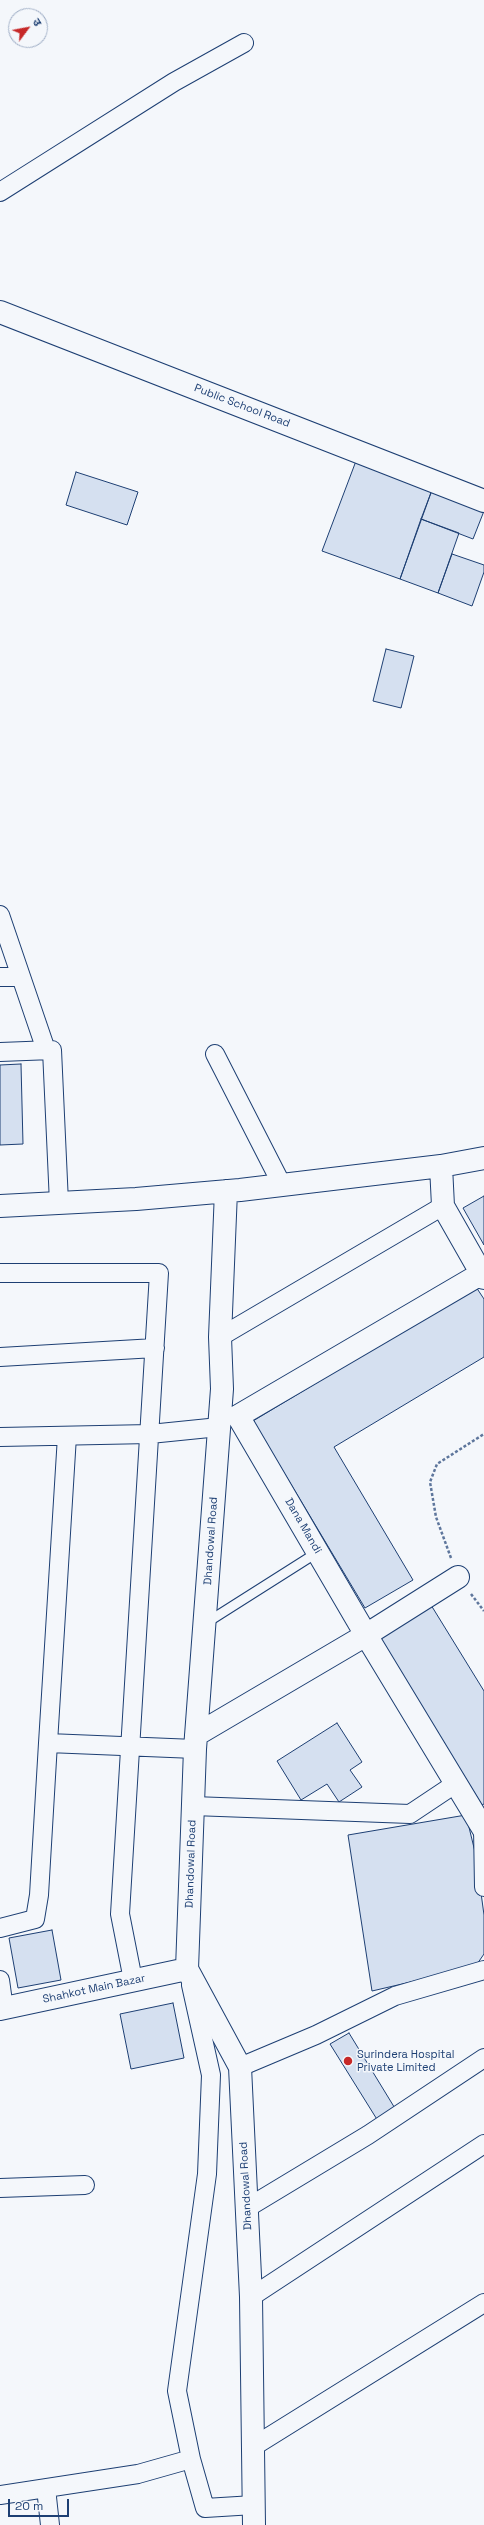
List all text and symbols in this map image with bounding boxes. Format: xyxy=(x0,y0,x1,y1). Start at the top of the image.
north arrow xyxy=(8,8,48,48)
text: उ xyxy=(30,16,45,29)
street label: Public School Road xyxy=(192,382,292,430)
street label: Dhandowal Road xyxy=(201,1496,221,1586)
street label: Dana Mandi xyxy=(282,1496,324,1556)
street label: Dhandowal Road xyxy=(183,1820,199,1908)
street label: Shahkot Main Bazar xyxy=(42,1972,146,2006)
place label: Surindera Hospital Private Limited xyxy=(357,2048,454,2074)
marker: Surindera Hospital Private Limited xyxy=(342,2055,354,2067)
street label: Dhandowal Road xyxy=(237,2141,255,2231)
scale bar xyxy=(10,2491,71,2517)
text: 20 m xyxy=(15,2498,43,2514)

